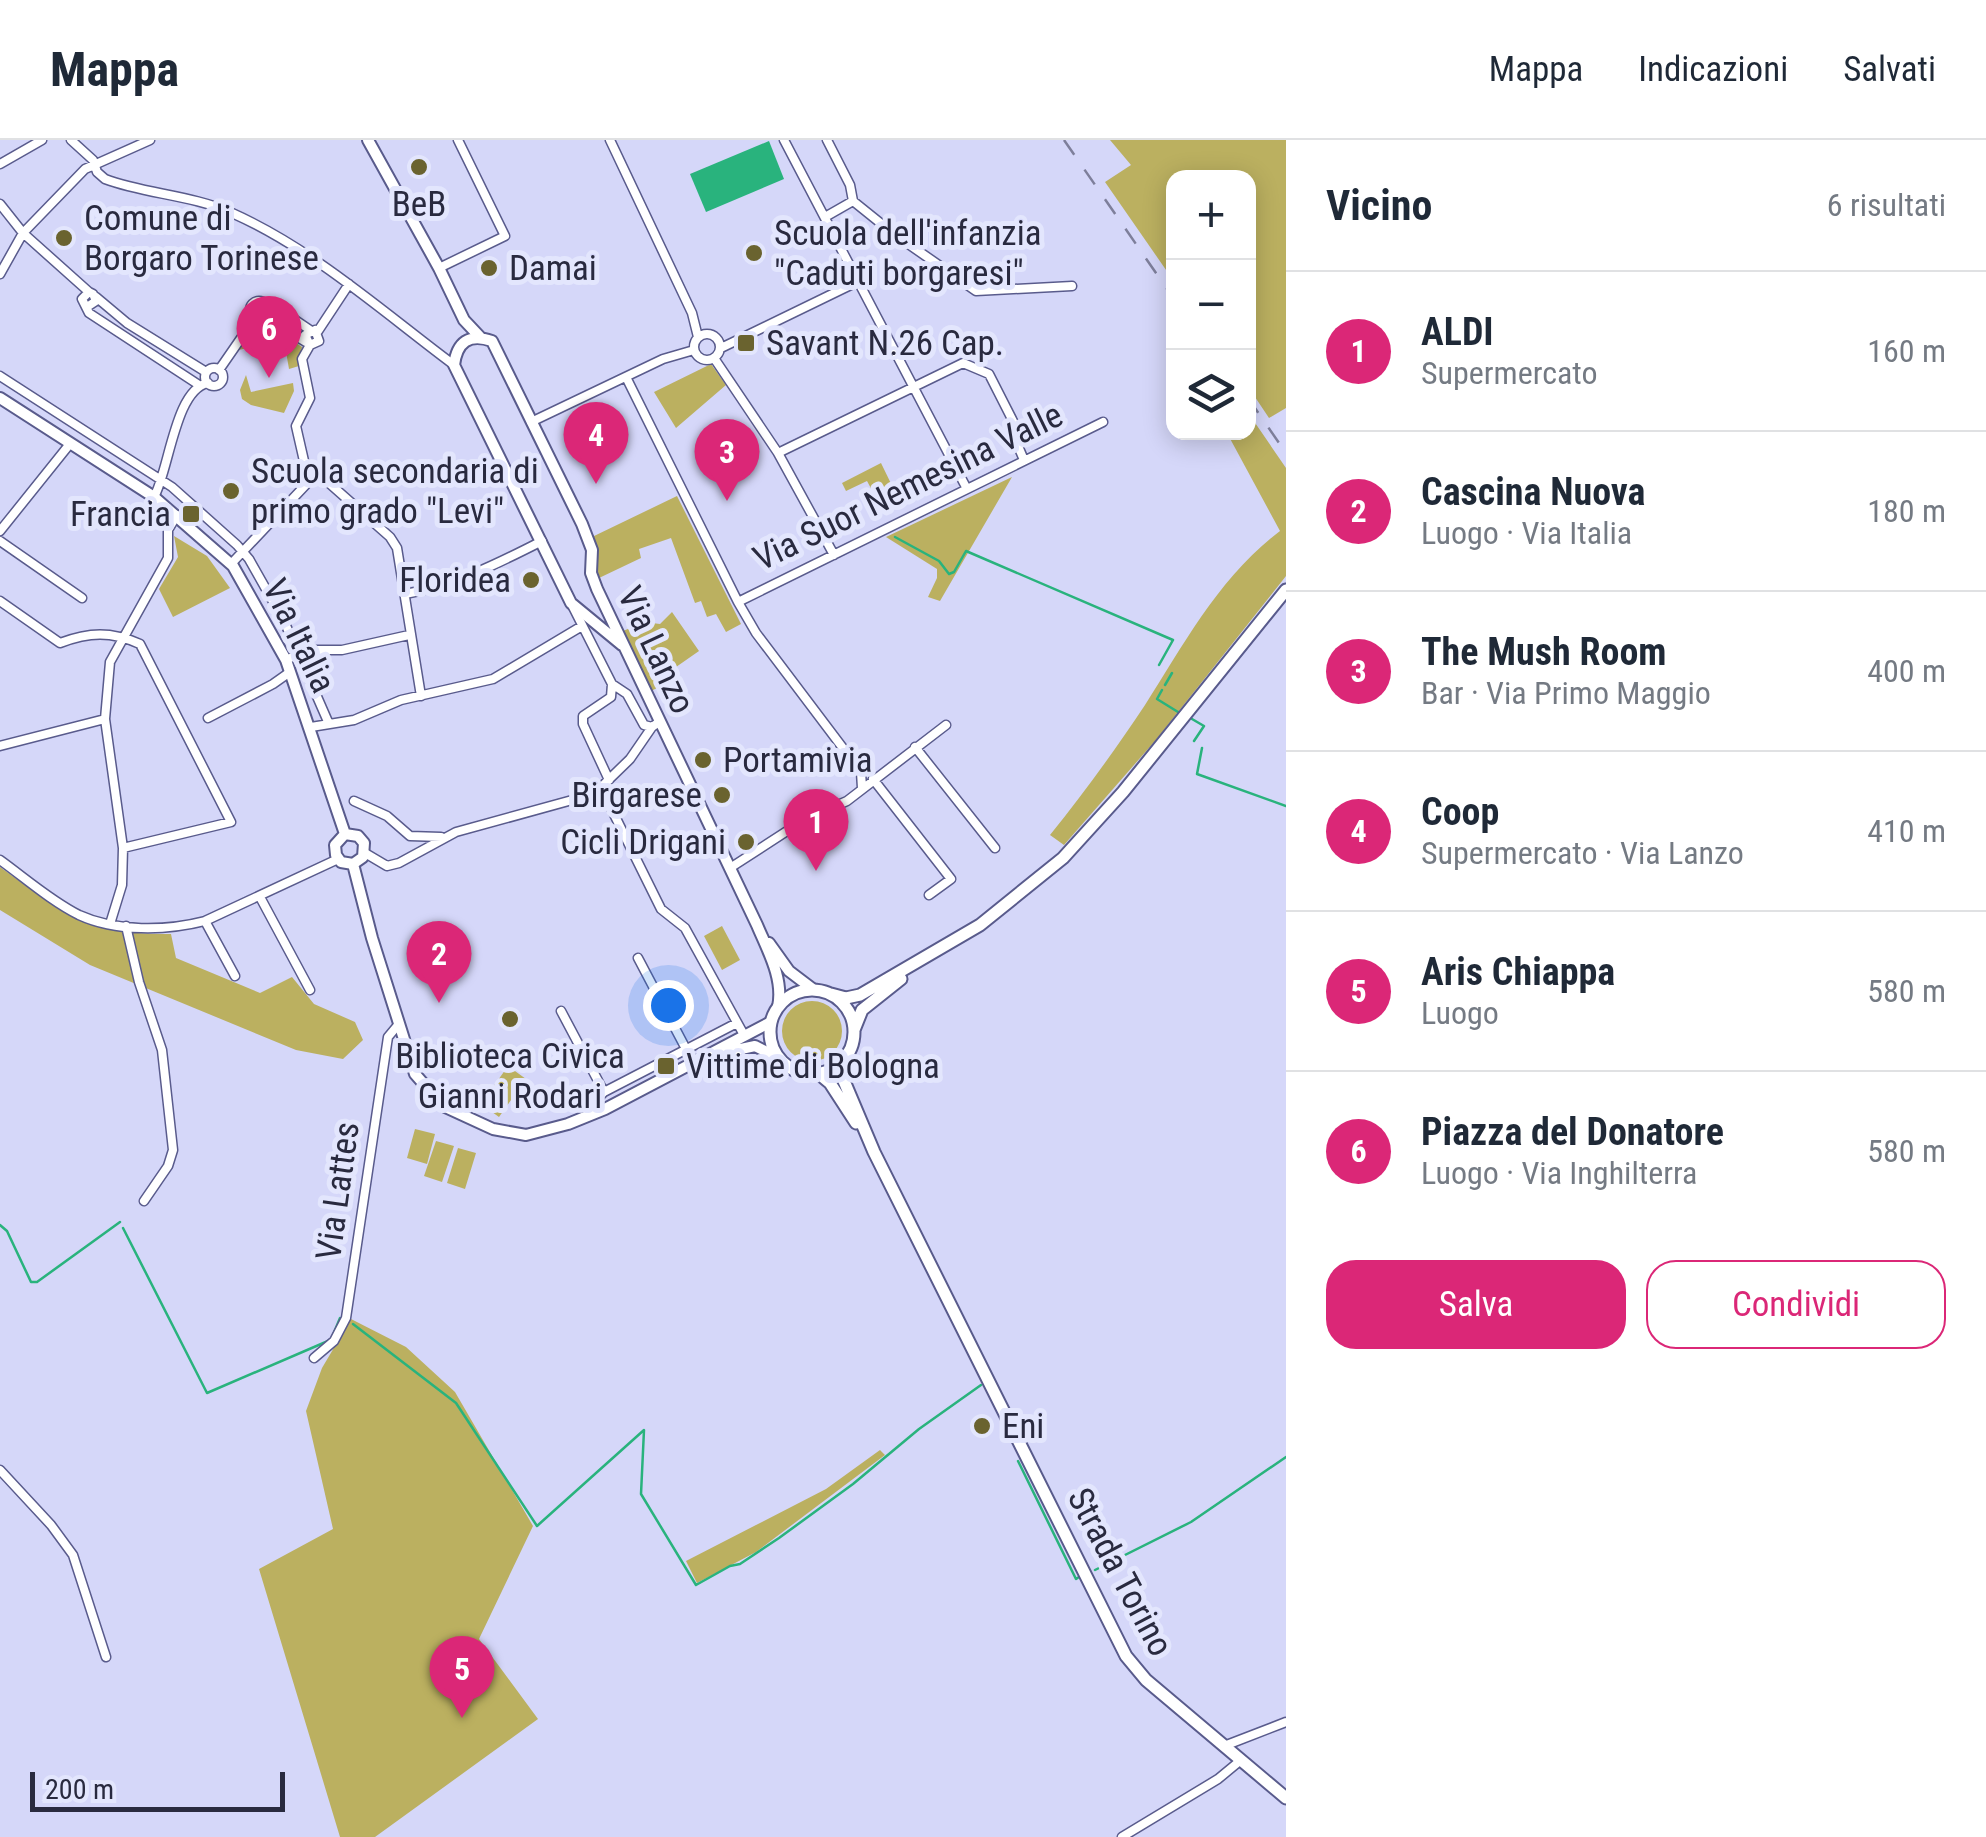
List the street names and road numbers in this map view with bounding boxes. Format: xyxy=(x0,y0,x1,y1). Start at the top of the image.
street label: Via Suor Nemesina Valle xyxy=(747,394,1069,580)
street label: Via Italia xyxy=(254,573,344,699)
street label: Via Lanzo xyxy=(609,580,703,720)
street label: Via Lattes xyxy=(308,1119,368,1263)
street label: Strada Torino xyxy=(1059,1481,1181,1663)

